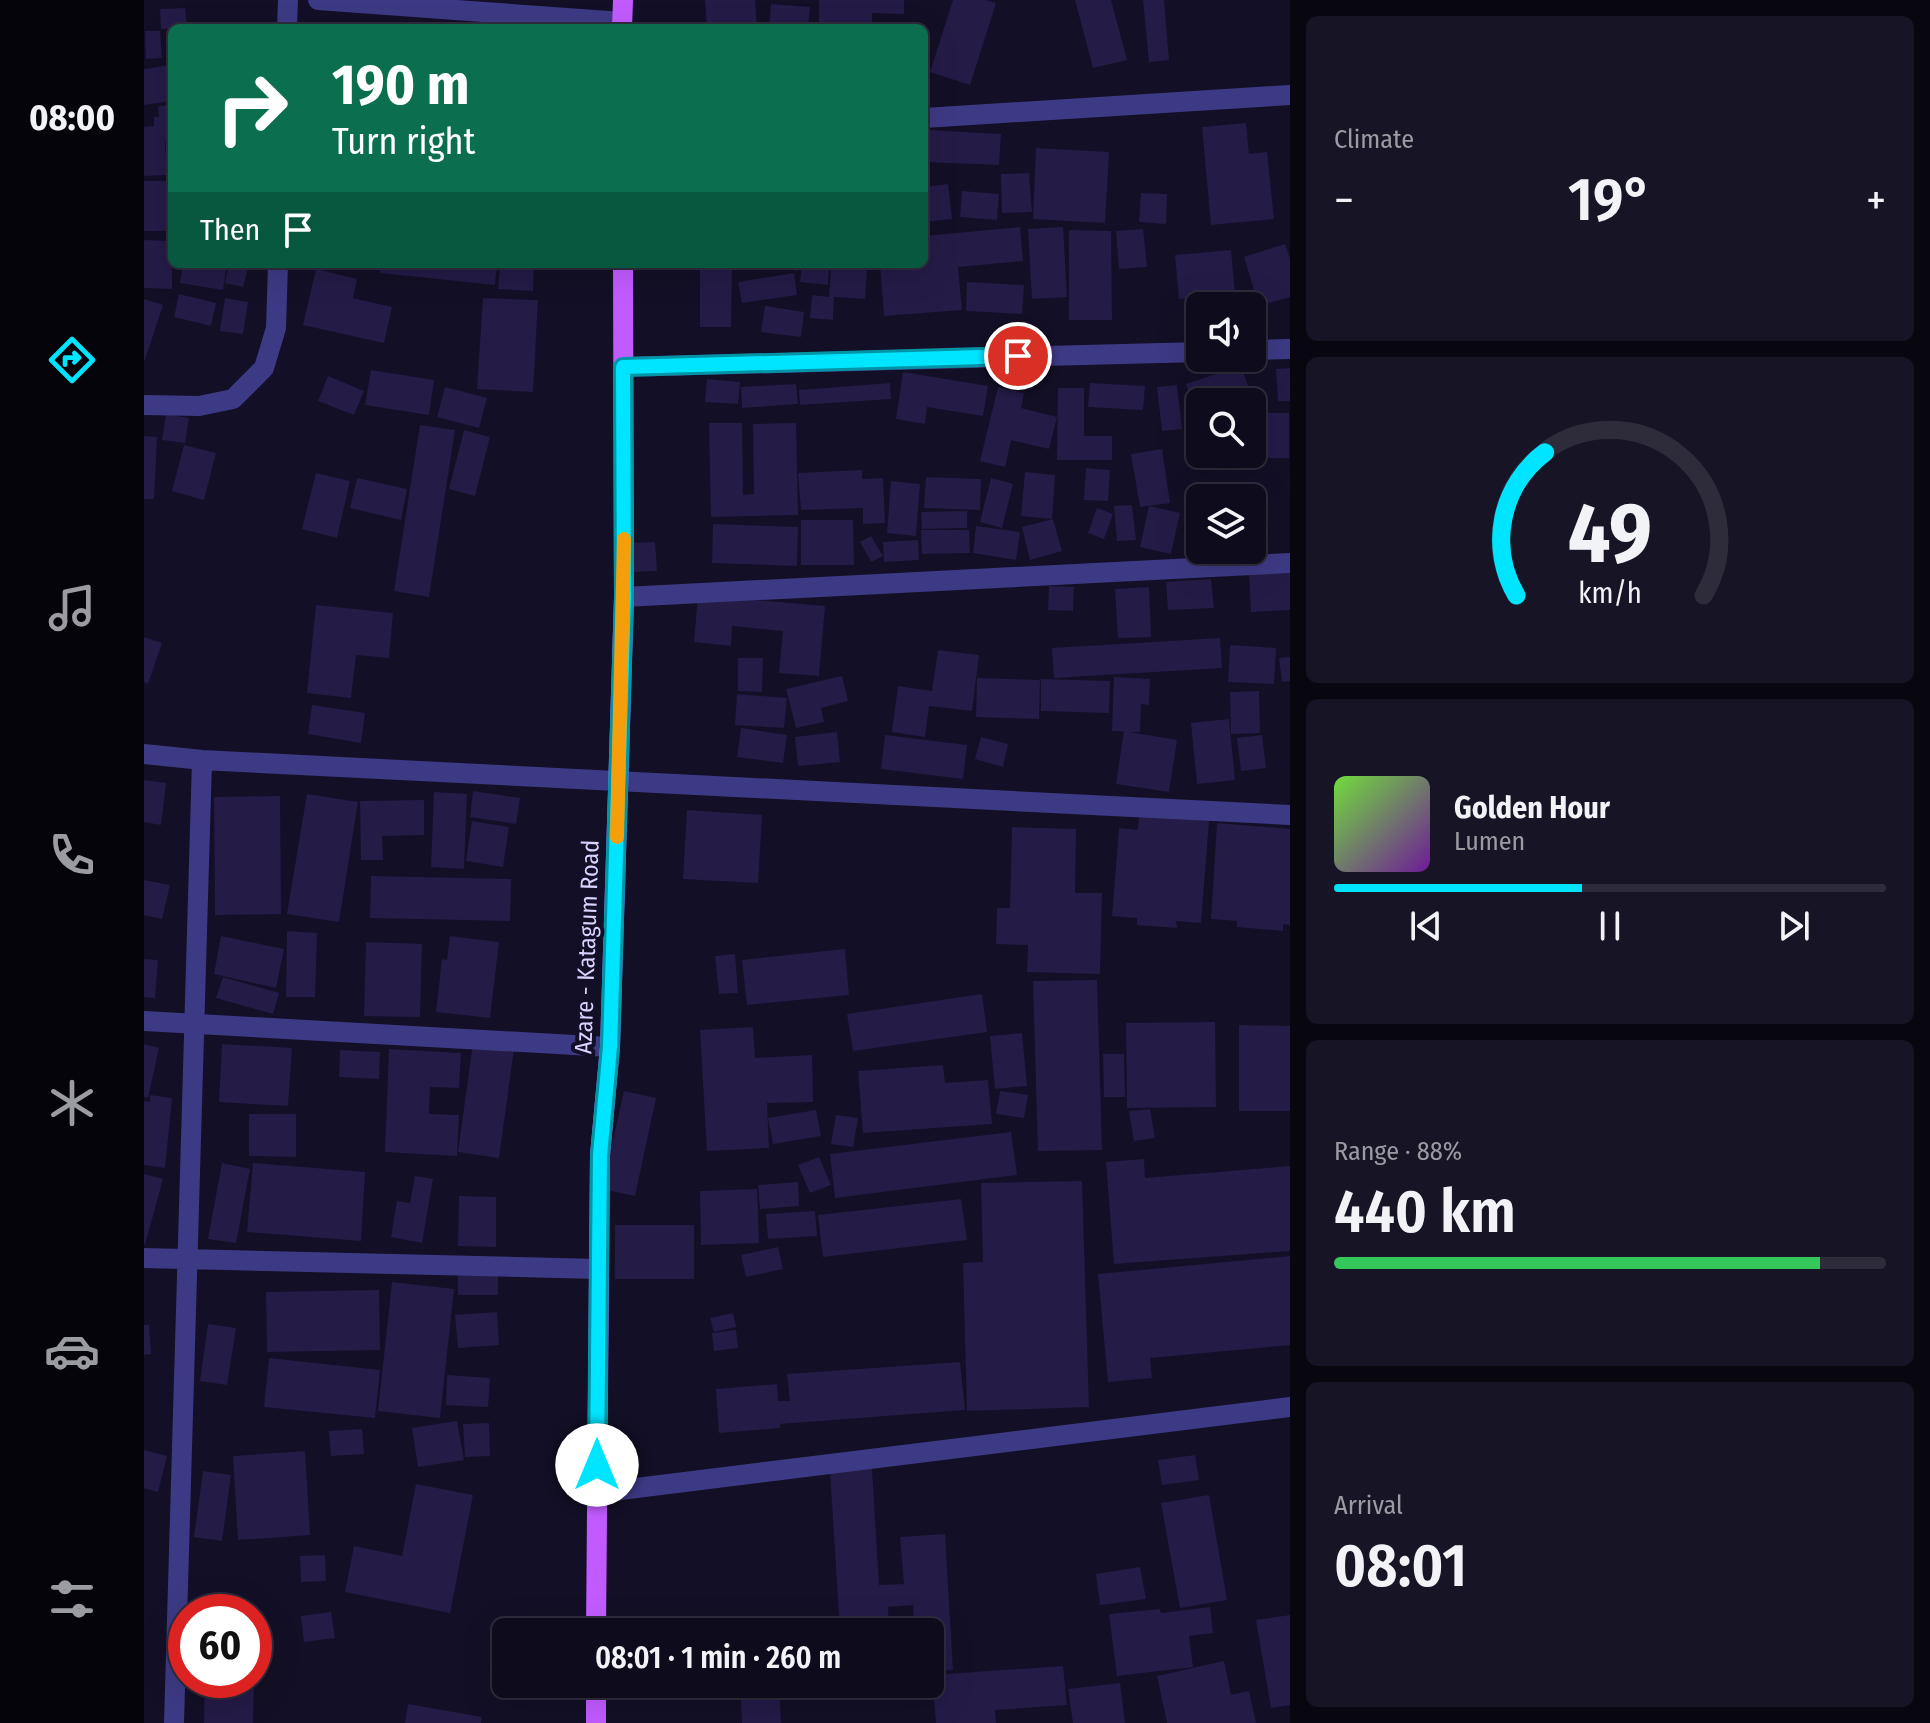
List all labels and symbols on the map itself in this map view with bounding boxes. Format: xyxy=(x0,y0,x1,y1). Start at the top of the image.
pin xyxy=(984,322,1052,390)
street label: Azare - Katagum Road xyxy=(569,839,605,1055)
position arrow xyxy=(555,1423,639,1507)
speed limit sign: 60 xyxy=(168,1594,272,1698)

